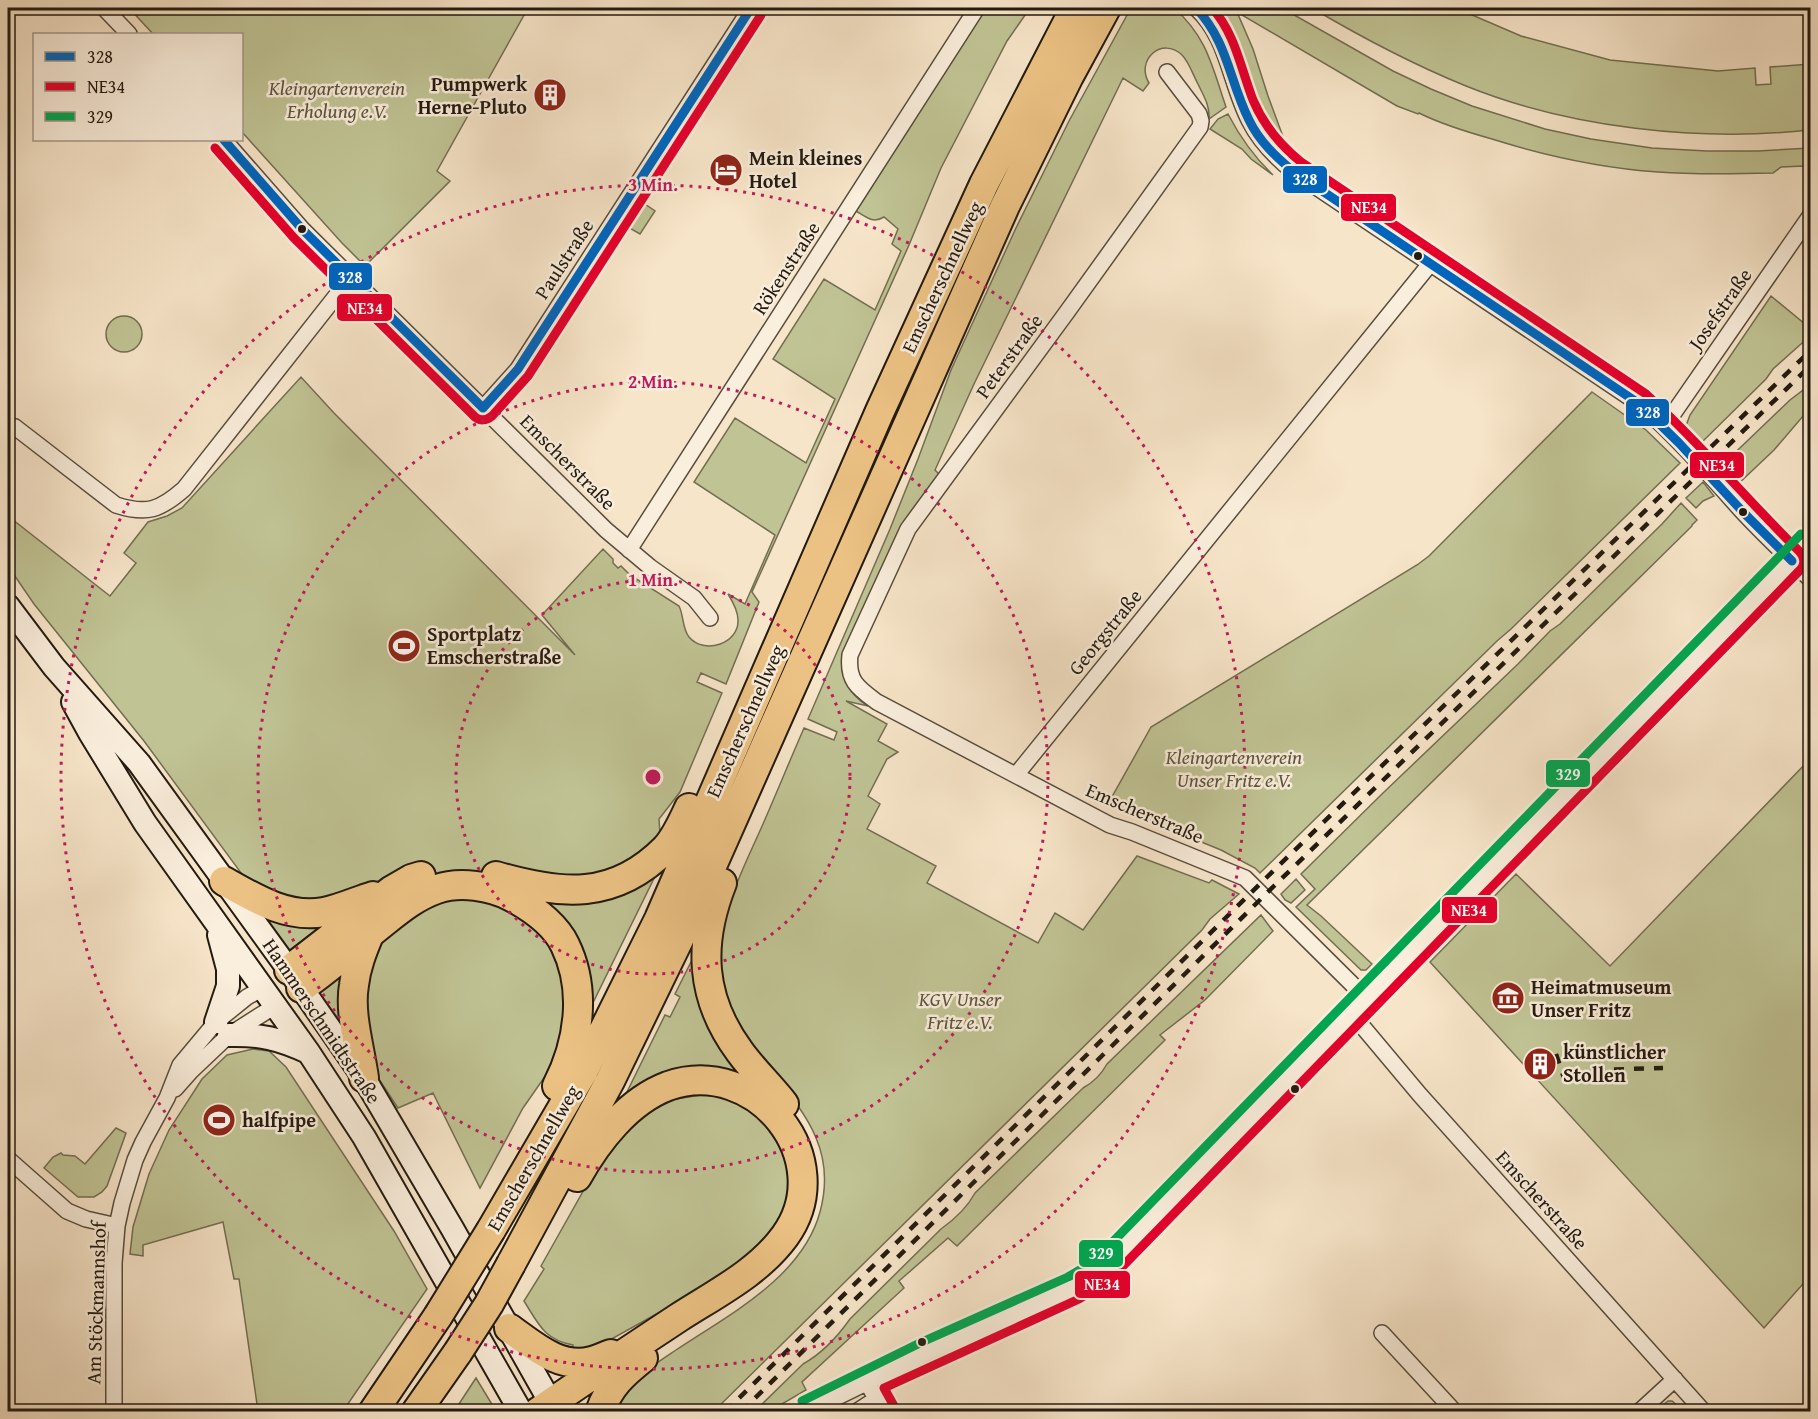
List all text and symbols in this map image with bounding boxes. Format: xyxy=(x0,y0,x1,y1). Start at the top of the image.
legend xyxy=(33,33,243,141)
text: 328 xyxy=(87,43,113,70)
place label: Pumpwerk Herne-Pluto xyxy=(418,69,528,121)
text: NE34 xyxy=(87,73,125,100)
park label: Kleingartenverein Erholung e.V. xyxy=(268,73,405,125)
building icon: Pumpwerk Herne-Pluto xyxy=(532,77,568,113)
text: 329 xyxy=(87,103,113,130)
place label: Mein kleines Hotel xyxy=(749,143,862,195)
hotel icon: Mein kleines Hotel xyxy=(708,152,744,188)
line badge: 328 xyxy=(1282,165,1328,194)
text: 328 xyxy=(1293,167,1317,191)
text: 3 Min. xyxy=(628,171,678,198)
line badge: NE34 xyxy=(1340,193,1397,222)
text: NE34 xyxy=(1351,195,1387,219)
street label: Emscherschnellweg xyxy=(894,196,989,357)
street label: Paulstraße xyxy=(527,213,600,304)
street label: Rökenstraße xyxy=(745,216,827,320)
unlabelled marker xyxy=(296,223,308,235)
unlabelled marker xyxy=(1412,250,1424,262)
line badge: 328 xyxy=(328,262,373,291)
street label: Josefstraße xyxy=(1679,262,1758,358)
text: 328 xyxy=(338,265,362,289)
line badge: NE34 xyxy=(336,293,393,322)
text: NE34 xyxy=(347,296,383,320)
street label: Peterstraße xyxy=(968,307,1049,404)
text: 2 Min. xyxy=(628,368,678,395)
line badge: 328 xyxy=(1625,398,1670,427)
text: 328 xyxy=(1636,400,1660,424)
street label: Emscherstraße xyxy=(514,407,623,516)
line badge: NE34 xyxy=(1689,451,1745,479)
text: NE34 xyxy=(1699,453,1735,477)
unlabelled marker xyxy=(1737,506,1749,518)
text: 1 Min. xyxy=(628,566,678,593)
street label: Georgstraße xyxy=(1061,582,1148,681)
place label: Sportplatz Emscherstraße xyxy=(427,619,562,671)
sports icon: Sportplatz Emscherstraße xyxy=(386,628,422,664)
street label: Emscherschnellweg xyxy=(698,640,791,802)
park label: Kleingartenverein Unser Fritz e.V. xyxy=(1165,742,1302,794)
line badge: 329 xyxy=(1545,759,1591,788)
text: 329 xyxy=(1556,762,1580,786)
centre of rings xyxy=(643,767,663,787)
street label: Emscherstraße xyxy=(1082,775,1209,850)
line badge: NE34 xyxy=(1441,896,1498,924)
text: NE34 xyxy=(1451,898,1487,922)
street label: Hammerschmidtstraße xyxy=(256,932,389,1109)
place label: Heimatmuseum Unser Fritz xyxy=(1531,972,1672,1024)
museum icon: Heimatmuseum Unser Fritz xyxy=(1490,980,1526,1016)
park label: KGV Unser Fritz e.V. xyxy=(918,984,1002,1036)
place label: künstlicher Stollen xyxy=(1563,1037,1666,1089)
building icon: künstlicher Stollen xyxy=(1522,1046,1558,1082)
street label: Emscherschnellweg xyxy=(479,1079,586,1236)
unlabelled marker xyxy=(1289,1083,1301,1095)
sports icon: halfpipe xyxy=(201,1102,237,1138)
place label: halfpipe xyxy=(242,1105,316,1134)
street label: Emscherstraße xyxy=(1490,1143,1595,1256)
street label: Am Stöckmannshof xyxy=(78,1219,113,1385)
line badge: 329 xyxy=(1078,1239,1124,1268)
text: 329 xyxy=(1089,1241,1113,1265)
line badge: NE34 xyxy=(1074,1270,1131,1299)
text: NE34 xyxy=(1084,1272,1120,1296)
unlabelled marker xyxy=(916,1336,928,1348)

